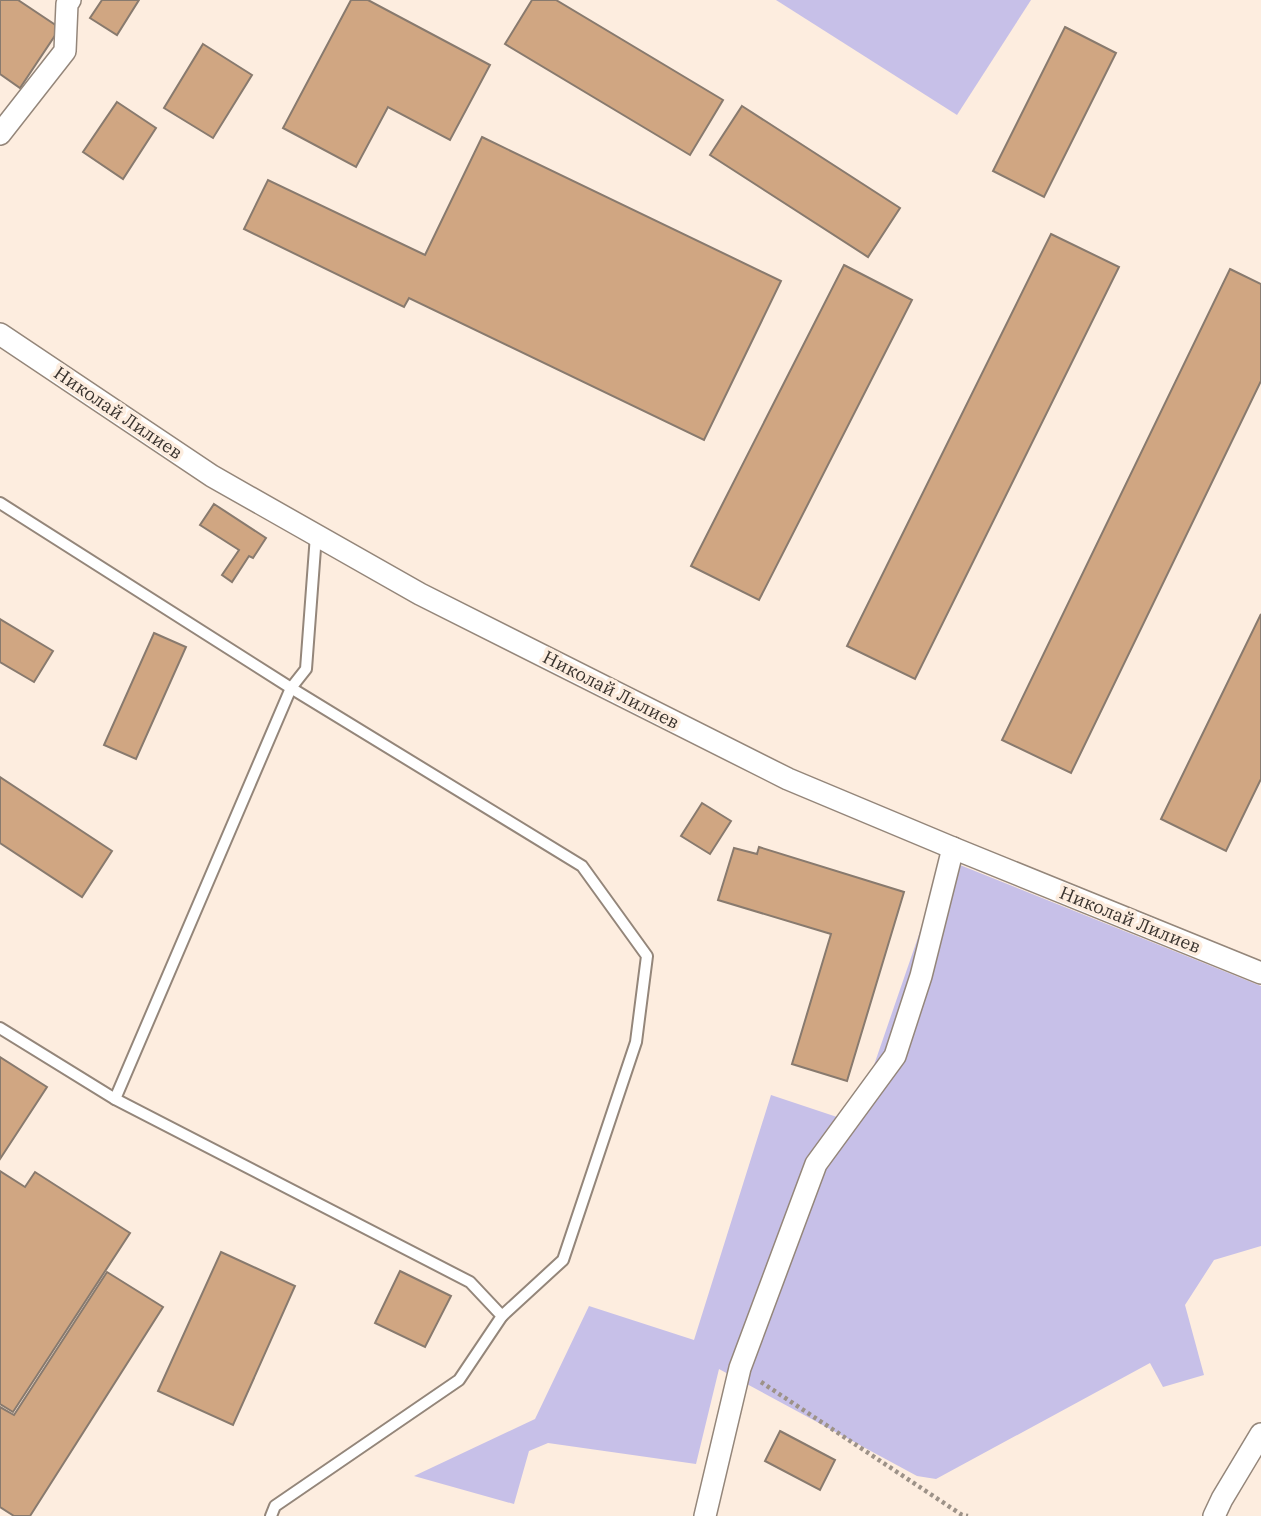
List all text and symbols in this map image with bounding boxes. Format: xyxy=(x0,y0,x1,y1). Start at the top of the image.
street label: Николай Лилиев xyxy=(50,361,187,464)
street label: Николай Лилиев xyxy=(539,645,683,734)
street label: Николай Лилиев xyxy=(1056,881,1204,958)

